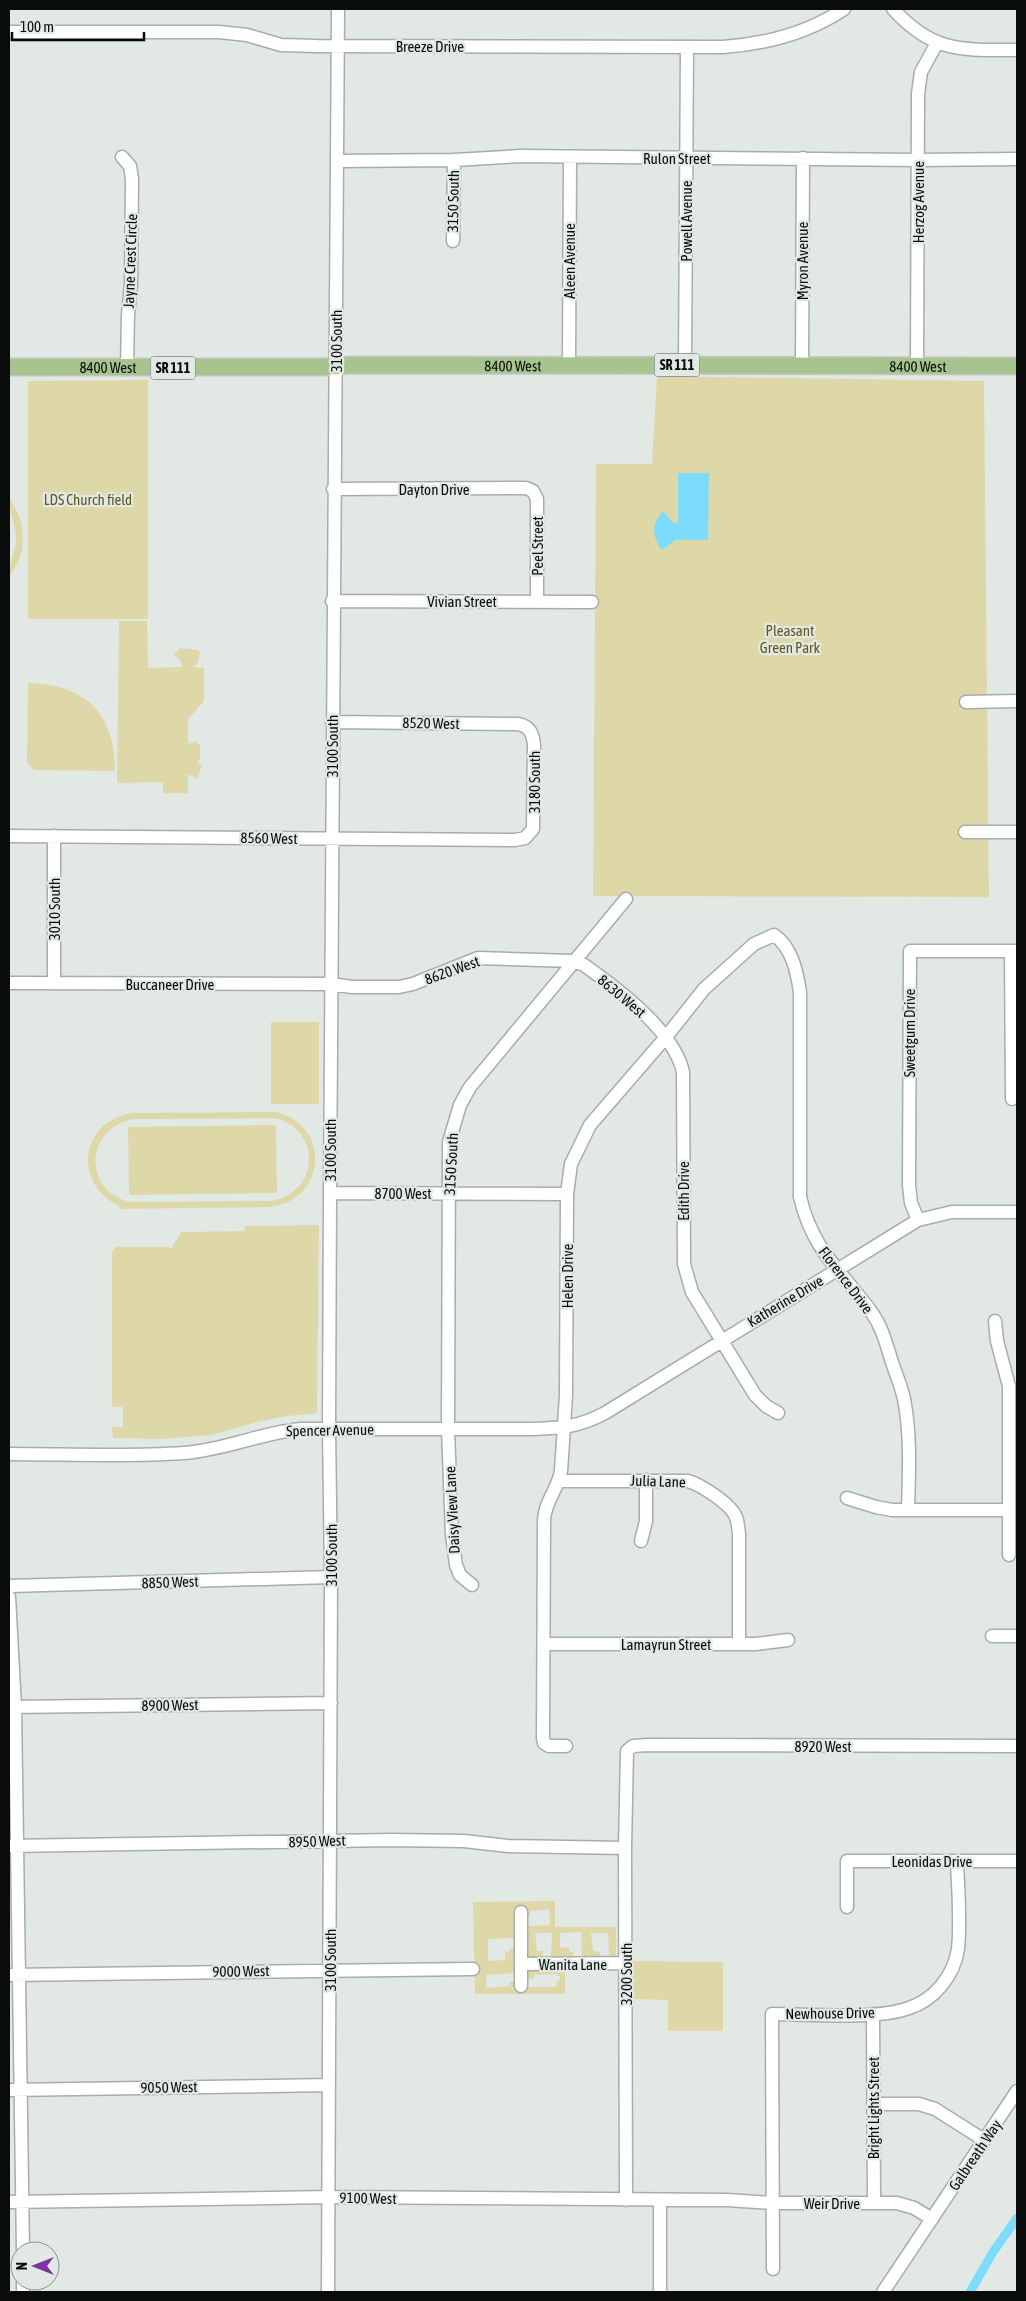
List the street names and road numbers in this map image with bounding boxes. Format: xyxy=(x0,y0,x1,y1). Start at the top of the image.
street label: Breeze Drive xyxy=(396,38,464,55)
street label: Rulon Street xyxy=(643,150,711,167)
street label: Herzog Avenue xyxy=(910,161,927,243)
street label: 3150 South xyxy=(444,170,462,232)
street label: Powell Avenue xyxy=(678,180,695,262)
street label: Jayne Crest Circle xyxy=(120,213,140,309)
street label: Myron Avenue xyxy=(794,222,811,300)
street label: Aleen Avenue xyxy=(561,223,578,299)
street label: 3100 South xyxy=(328,310,345,372)
road number: SR 111 xyxy=(654,354,700,376)
road number: SR 111 xyxy=(150,356,196,379)
street label: 8400 West xyxy=(484,357,542,374)
street label: 8400 West xyxy=(889,357,947,374)
street label: 8400 West xyxy=(79,359,137,376)
street label: Dayton Drive xyxy=(398,481,470,498)
street label: Peel Street xyxy=(529,516,546,576)
street label: Vivian Street xyxy=(427,593,497,610)
street label: 8520 West xyxy=(402,714,460,732)
street label: 3100 South xyxy=(324,715,341,777)
street label: 3180 South xyxy=(526,751,543,813)
street label: 8560 West xyxy=(240,829,298,847)
street label: 3010 South xyxy=(46,878,63,940)
street label: 8620 West xyxy=(422,952,482,988)
street label: 8630 West xyxy=(595,971,649,1021)
street label: Buccaneer Drive xyxy=(126,976,215,993)
street label: Sweetgum Drive xyxy=(901,989,918,1077)
street label: 3100 South xyxy=(322,1119,339,1181)
street label: 3150 South xyxy=(441,1132,461,1196)
street label: Edith Drive xyxy=(675,1161,692,1221)
street label: 8700 West xyxy=(374,1185,432,1202)
street label: Florence Drive xyxy=(815,1243,877,1317)
street label: Helen Drive xyxy=(559,1244,576,1308)
street label: Katherine Drive xyxy=(744,1272,826,1330)
street label: Spencer Avenue xyxy=(286,1421,374,1439)
street label: Daisy View Lane xyxy=(441,1466,463,1554)
street label: Julia Lane xyxy=(630,1472,686,1490)
street label: 3100 South xyxy=(323,1524,340,1586)
street label: 8850 West xyxy=(141,1573,199,1591)
street label: Lamayrun Street xyxy=(621,1636,711,1653)
street label: 8900 West xyxy=(141,1696,199,1714)
street label: 8920 West xyxy=(794,1738,852,1755)
street label: 8950 West xyxy=(288,1832,346,1850)
street label: Leonidas Drive xyxy=(892,1853,973,1870)
street label: 3100 South xyxy=(322,1929,339,1991)
street label: 3200 South xyxy=(618,1943,635,2005)
street label: Wanita Lane xyxy=(539,1956,607,1973)
street label: 9000 West xyxy=(212,1962,270,1980)
street label: Newhouse Drive xyxy=(785,2004,875,2022)
street label: Bright Lights Street xyxy=(865,2057,882,2159)
street label: 9050 West xyxy=(140,2078,198,2096)
street label: Galbreath Way xyxy=(945,2116,1005,2194)
street label: 9100 West xyxy=(339,2189,397,2207)
street label: Weir Drive xyxy=(804,2195,860,2212)

